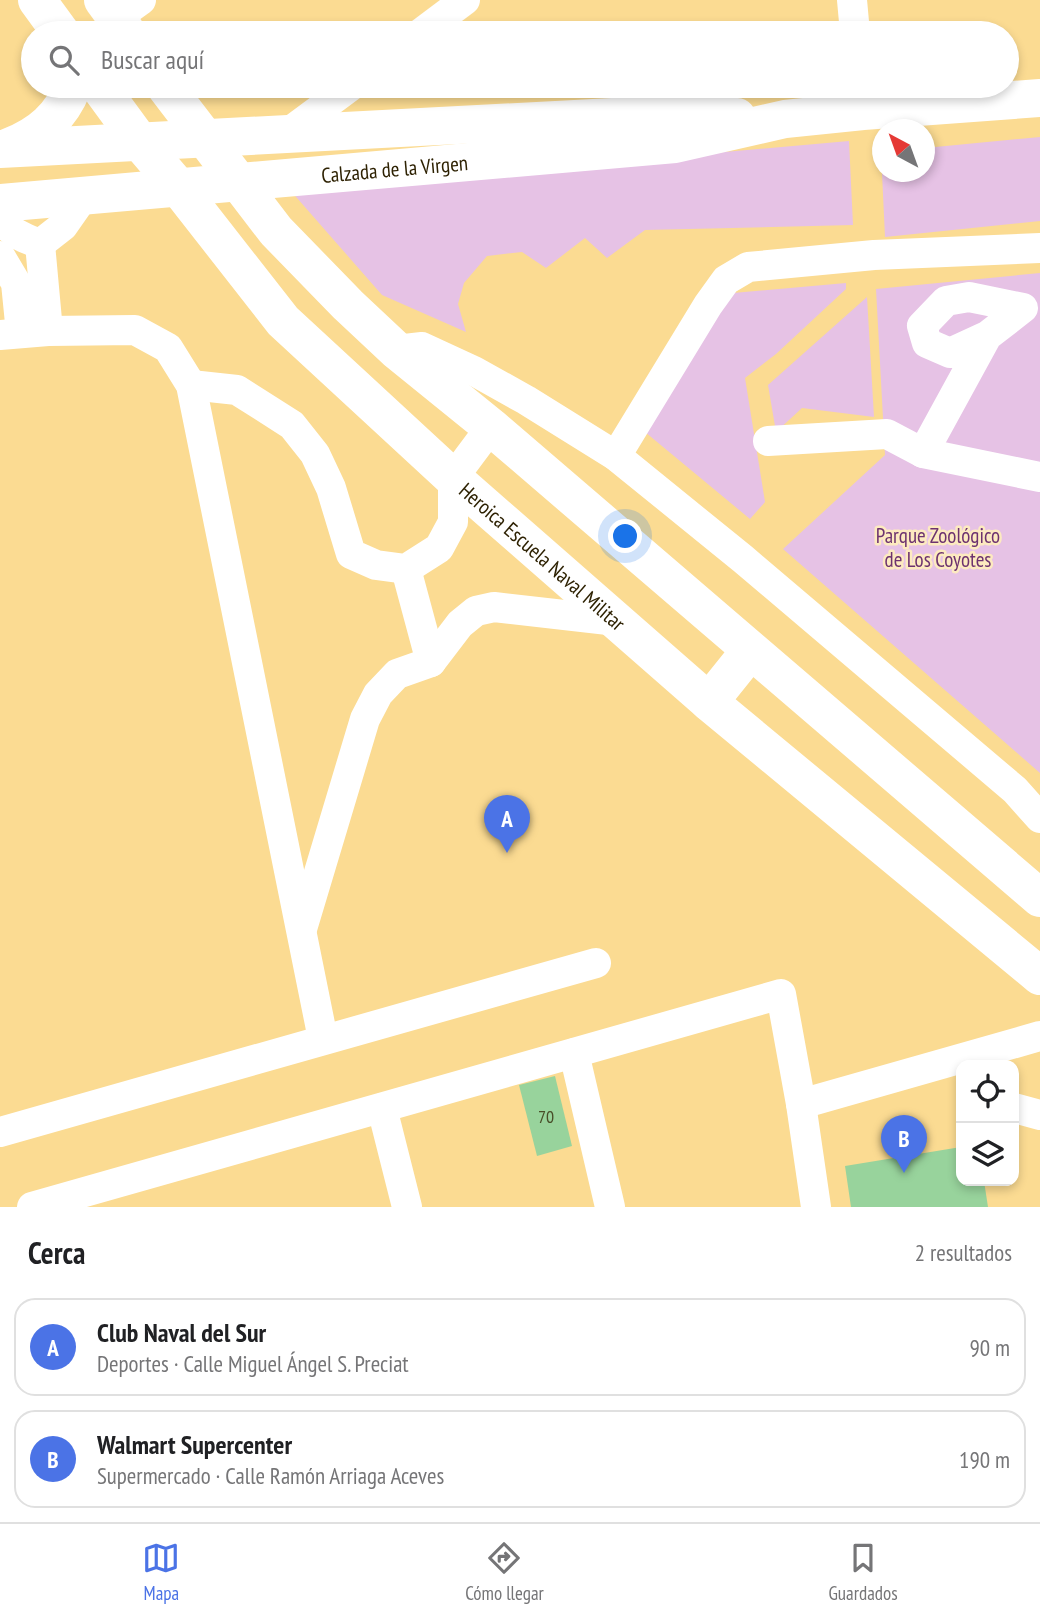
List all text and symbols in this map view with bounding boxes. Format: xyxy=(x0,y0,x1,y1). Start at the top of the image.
search box xyxy=(21,21,1019,98)
icon: search xyxy=(45,41,83,79)
text: Buscar aquí xyxy=(101,43,204,76)
north arrow xyxy=(872,119,935,182)
street label: Calzada de la Virgen xyxy=(320,149,469,188)
street label: Heroica Escuela Naval Militar xyxy=(454,476,631,636)
your location xyxy=(608,519,642,553)
park label: Parque Zoológico de Los Coyotes xyxy=(876,522,1000,573)
pin: A xyxy=(484,795,530,853)
map controls xyxy=(956,1060,1019,1186)
button: locate xyxy=(956,1060,1019,1123)
house number: 70 xyxy=(538,1105,554,1128)
pin: B xyxy=(881,1115,927,1173)
button: layers xyxy=(956,1123,1019,1186)
text: Cerca xyxy=(28,1233,85,1272)
text: 2 resultados xyxy=(915,1238,1012,1267)
text: Club Naval del Sur xyxy=(97,1316,266,1349)
text: A xyxy=(47,1333,59,1362)
text: 90 m xyxy=(969,1333,1010,1362)
text: Deportes · Calle Miguel Ángel S. Preciat xyxy=(97,1349,409,1378)
text: Walmart Supercenter xyxy=(97,1428,292,1461)
text: B xyxy=(47,1445,59,1474)
text: 190 m xyxy=(959,1445,1010,1474)
text: Supermercado · Calle Ramón Arriaga Aceves xyxy=(97,1461,444,1490)
tab: Mapa xyxy=(142,1539,180,1605)
tab: Cómo llegar xyxy=(465,1539,544,1605)
tab: Guardados xyxy=(829,1539,898,1605)

